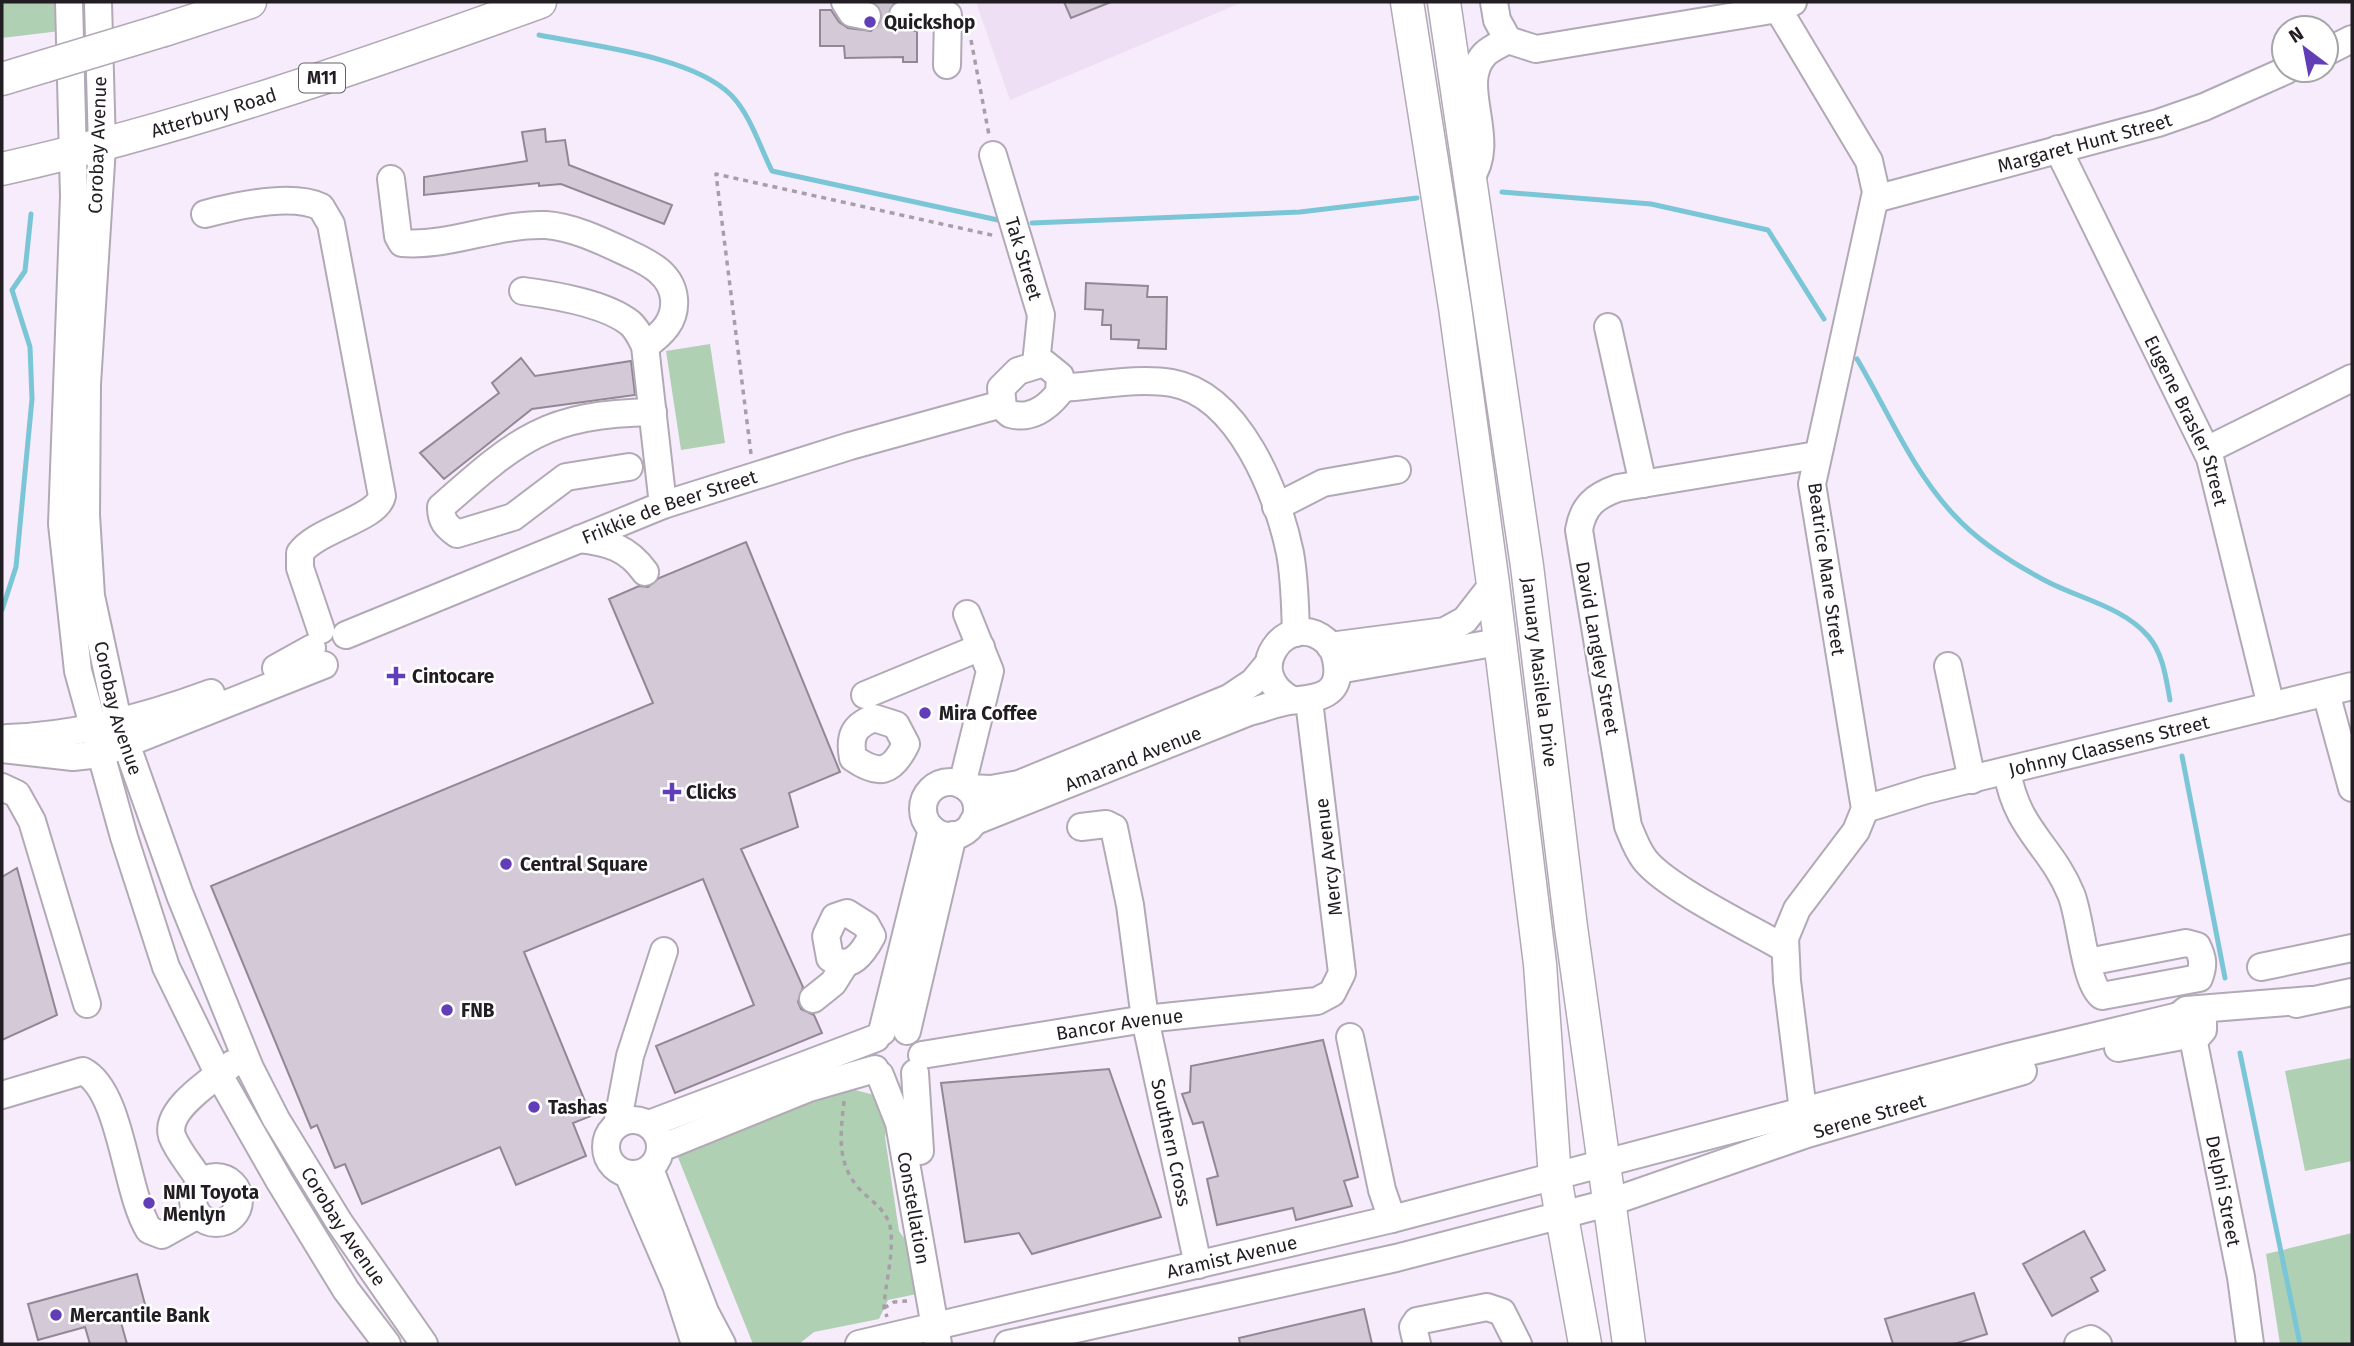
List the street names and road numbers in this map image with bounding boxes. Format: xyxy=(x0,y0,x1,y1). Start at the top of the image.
road number: M11 xyxy=(299,64,345,92)
street label: Corobay Avenue xyxy=(84,76,111,214)
street label: Atterbury Road xyxy=(148,83,279,143)
street label: Margaret Hunt Street xyxy=(1995,108,2175,178)
street label: Tak Street xyxy=(1000,214,1047,303)
street label: Eugene Brasler Street xyxy=(2139,331,2232,508)
street label: Frikkie de Beer Street xyxy=(578,465,760,549)
street label: Beatrice Mare Street xyxy=(1803,481,1850,657)
street label: David Langley Street xyxy=(1571,560,1624,737)
street label: January Masilela Drive xyxy=(1516,576,1562,768)
street label: Corobay Avenue xyxy=(89,639,147,778)
street label: Johnny Claassens Street xyxy=(2006,710,2212,781)
street label: Amarand Avenue xyxy=(1061,721,1205,796)
street label: Mercy Avenue xyxy=(1310,797,1347,917)
street label: Bancor Avenue xyxy=(1054,1004,1184,1045)
street label: Southern Cross xyxy=(1146,1076,1196,1209)
street label: Serene Street xyxy=(1811,1089,1928,1144)
street label: Delphi Street xyxy=(2201,1134,2246,1249)
street label: Constellation xyxy=(892,1150,935,1266)
street label: Corobay Avenue xyxy=(296,1163,391,1290)
street label: Aramist Avenue xyxy=(1164,1231,1300,1283)

